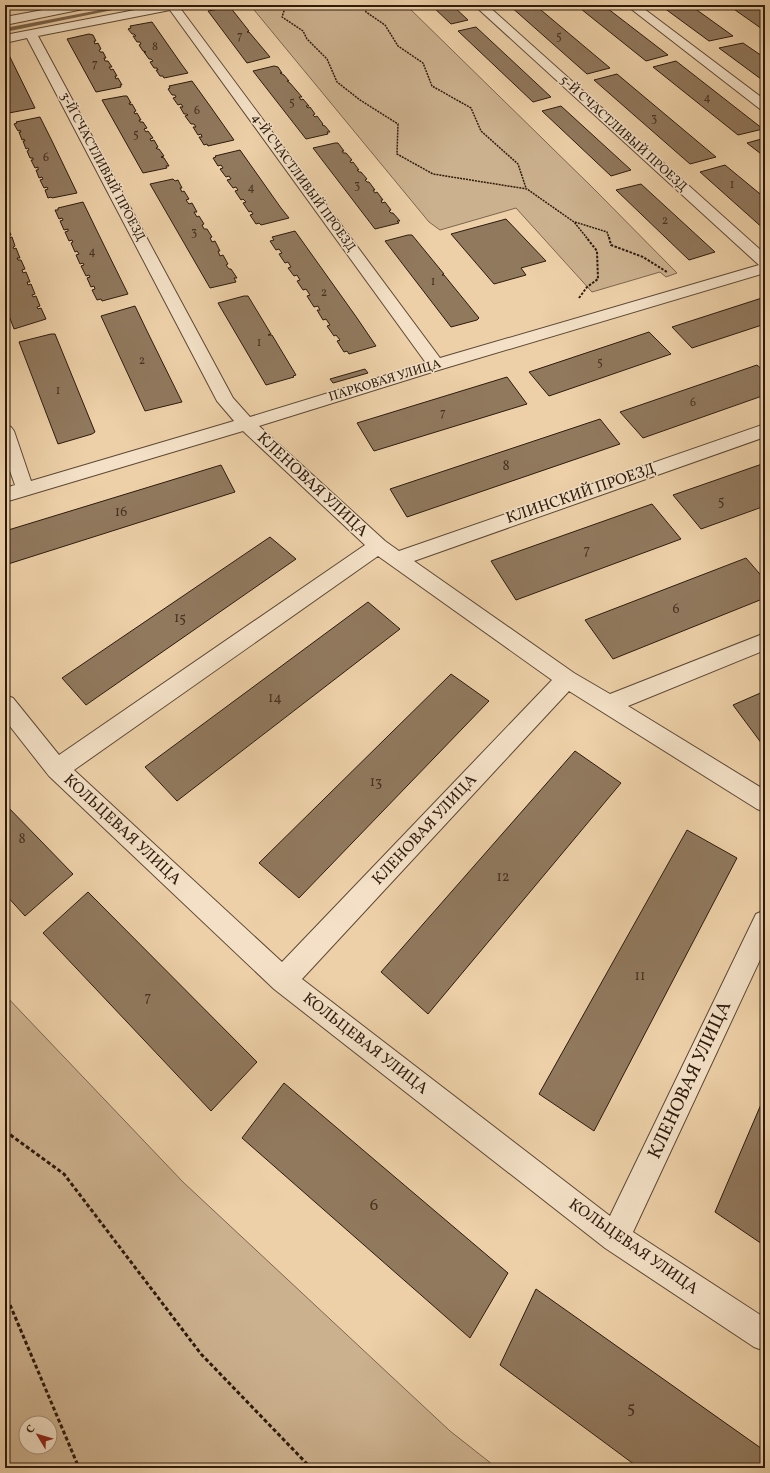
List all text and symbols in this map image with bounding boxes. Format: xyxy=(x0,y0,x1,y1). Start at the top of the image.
house number: 7 xyxy=(237,28,243,44)
house number: 5 xyxy=(556,29,562,45)
house number: 8 xyxy=(152,39,158,55)
house number: 7 xyxy=(92,56,98,72)
street label: 5-Й СЧАСТЛИВЫЙ ПРОЕЗД xyxy=(555,72,691,196)
street label: 3-Й СЧАСТЛИВЫЙ ПРОЕЗД xyxy=(55,89,149,245)
house number: 4 xyxy=(703,90,711,106)
house number: 5 xyxy=(289,95,295,111)
house number: 6 xyxy=(194,103,200,119)
street label: 4-Й СЧАСТЛИВЫЙ ПРОЕЗД xyxy=(248,111,358,255)
house number: 3 xyxy=(651,111,657,127)
house number: 5 xyxy=(133,127,139,143)
house number: 6 xyxy=(43,150,49,166)
house number: 1 xyxy=(730,177,734,193)
house number: 3 xyxy=(354,178,360,194)
house number: 4 xyxy=(247,181,255,195)
house number: 2 xyxy=(662,213,668,229)
house number: 3 xyxy=(191,225,197,241)
house number: 4 xyxy=(88,244,96,260)
house number: 1 xyxy=(431,274,435,290)
house number: 2 xyxy=(321,285,327,301)
house number: 1 xyxy=(257,335,261,351)
house number: 2 xyxy=(139,353,145,369)
street label: ПАРКОВАЯ УЛИЦА xyxy=(326,355,444,407)
house number: 5 xyxy=(597,355,603,371)
house number: 1 xyxy=(56,383,60,399)
house number: 6 xyxy=(690,395,696,411)
house number: 7 xyxy=(440,405,446,421)
street label: КЛЕНОВАЯ УЛИЦА xyxy=(252,428,372,542)
house number: 8 xyxy=(502,457,510,476)
street label: КЛИНСКИЙ ПРОЕЗД xyxy=(503,458,659,530)
house number: 5 xyxy=(718,492,724,511)
house number: 16 xyxy=(115,503,127,522)
house number: 7 xyxy=(584,541,591,560)
house number: 6 xyxy=(672,600,680,619)
house number: 15 xyxy=(174,609,186,628)
house number: 14 xyxy=(268,689,282,708)
street label: КОЛЬЦЕВАЯ УЛИЦА xyxy=(58,769,186,891)
street label: КЛЕНОВАЯ УЛИЦА xyxy=(368,770,482,890)
house number: 13 xyxy=(370,773,382,792)
house number: 8 xyxy=(18,830,26,849)
house number: 12 xyxy=(497,868,509,887)
house number: 11 xyxy=(635,967,645,986)
house number: 7 xyxy=(145,988,152,1007)
street label: КОЛЬЦЕВАЯ УЛИЦА xyxy=(298,988,432,1100)
street label: КЛЕНОВАЯ УЛИЦА xyxy=(642,997,738,1163)
house number: 6 xyxy=(370,1194,378,1217)
street label: КОЛЬЦЕВАЯ УЛИЦА xyxy=(564,1194,702,1300)
house number: 5 xyxy=(627,1397,635,1420)
north arrow xyxy=(18,1415,58,1455)
text: С xyxy=(23,1422,39,1437)

